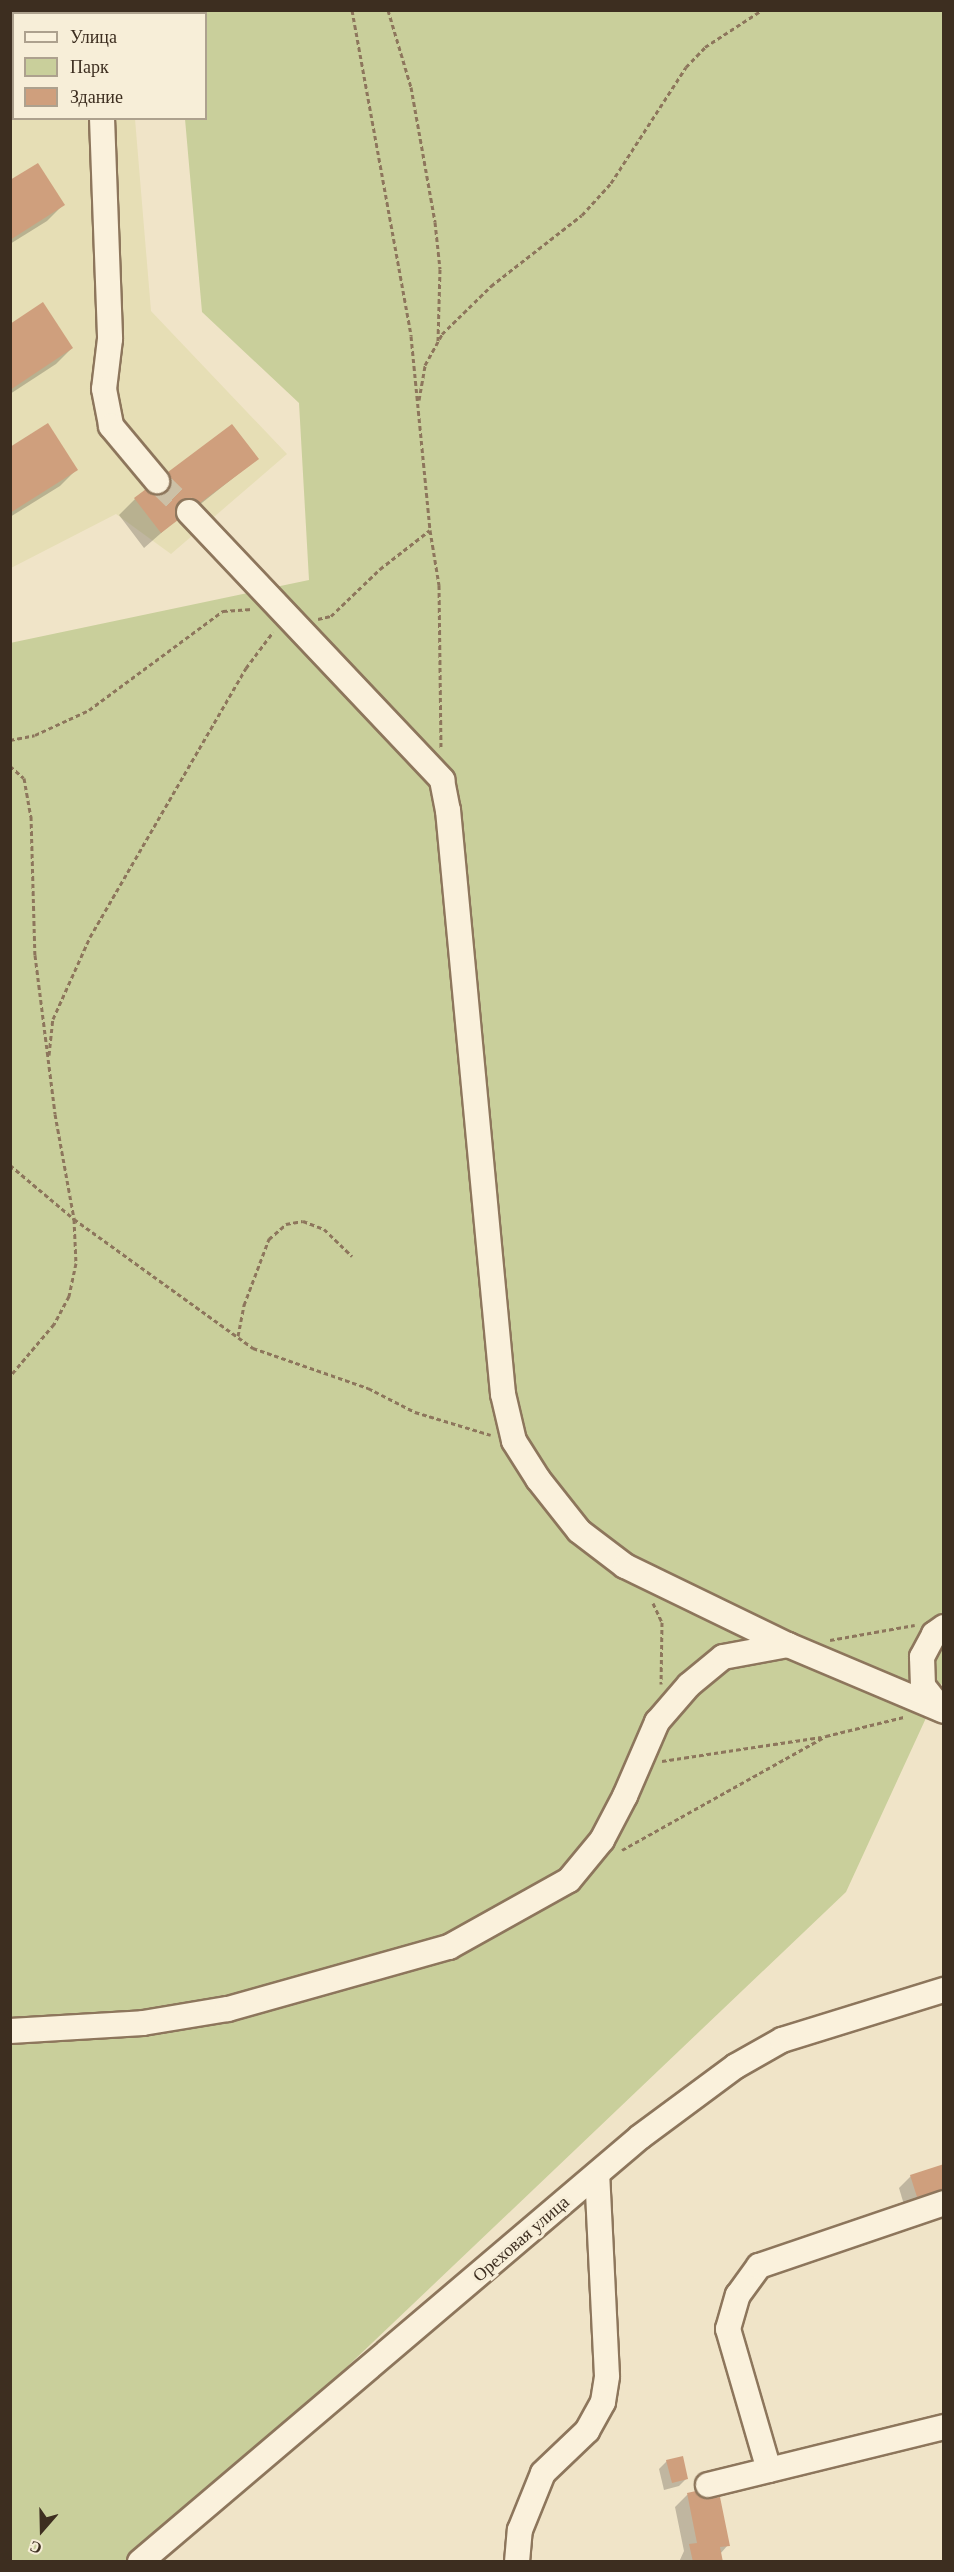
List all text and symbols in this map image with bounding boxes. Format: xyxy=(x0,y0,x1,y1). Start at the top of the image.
legend xyxy=(12,12,207,120)
text: Улица xyxy=(70,27,117,47)
text: Парк xyxy=(70,57,109,77)
text: Здание xyxy=(70,87,123,107)
street label: Ореховая улица xyxy=(468,2191,574,2287)
north arrow xyxy=(12,2500,72,2560)
text: С xyxy=(27,2537,44,2557)

